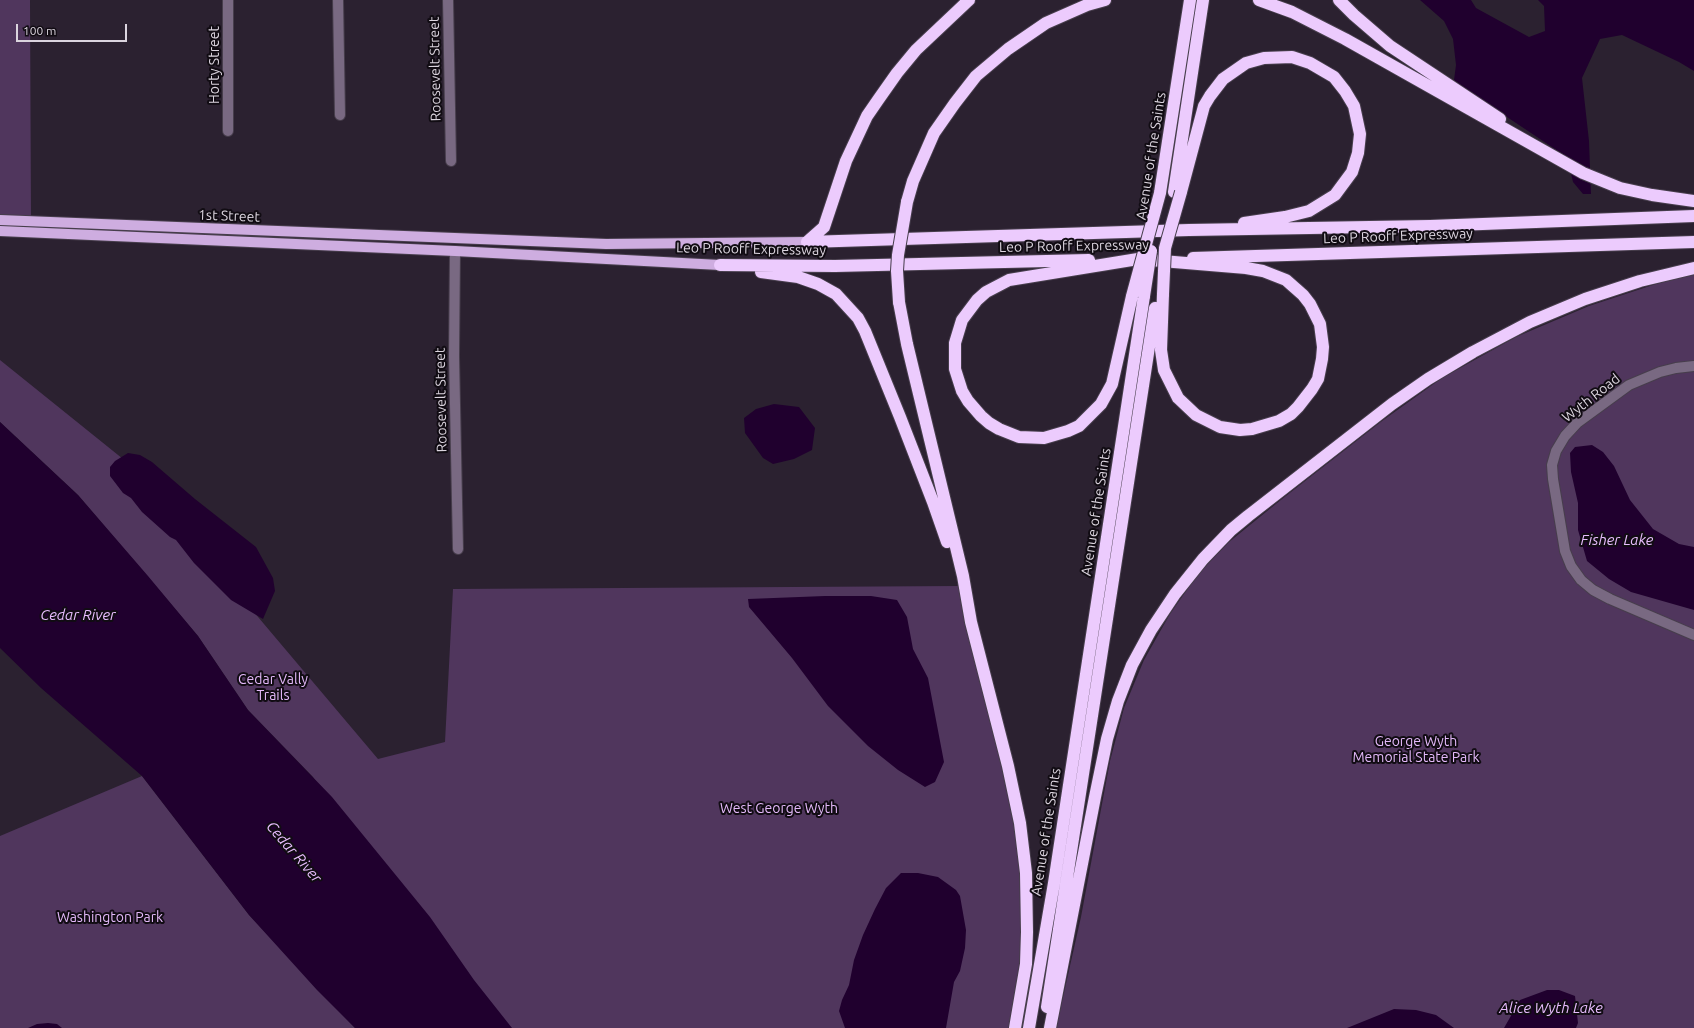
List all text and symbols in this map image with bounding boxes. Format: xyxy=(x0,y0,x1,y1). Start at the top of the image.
scale bar xyxy=(18,16,129,42)
street label: Roosevelt Street xyxy=(426,16,444,122)
text: 100 m xyxy=(23,24,56,37)
street label: Horty Street xyxy=(206,26,222,104)
street label: Avenue of the Saints xyxy=(1133,91,1169,221)
street label: 1st Street xyxy=(198,207,260,225)
street label: Leo P Rooff Expressway xyxy=(1323,225,1473,247)
street label: Leo P Rooff Expressway xyxy=(999,236,1149,256)
street label: Leo P Rooff Expressway xyxy=(676,239,826,259)
street label: Roosevelt Street xyxy=(432,347,450,453)
street label: Wyth Road xyxy=(1559,370,1623,426)
street label: Avenue of the Saints xyxy=(1078,447,1114,577)
water label: Fisher Lake xyxy=(1581,531,1653,549)
water label: Cedar River xyxy=(40,606,116,624)
park label: Cedar Vally Trails xyxy=(238,671,308,704)
park label: George Wyth Memorial State Park xyxy=(1352,733,1480,766)
street label: Avenue of the Saints xyxy=(1028,767,1064,897)
park label: West George Wyth xyxy=(720,800,838,816)
water label: Cedar River xyxy=(262,818,326,886)
park label: Washington Park xyxy=(57,909,163,925)
water label: Alice Wyth Lake xyxy=(1499,999,1603,1017)

